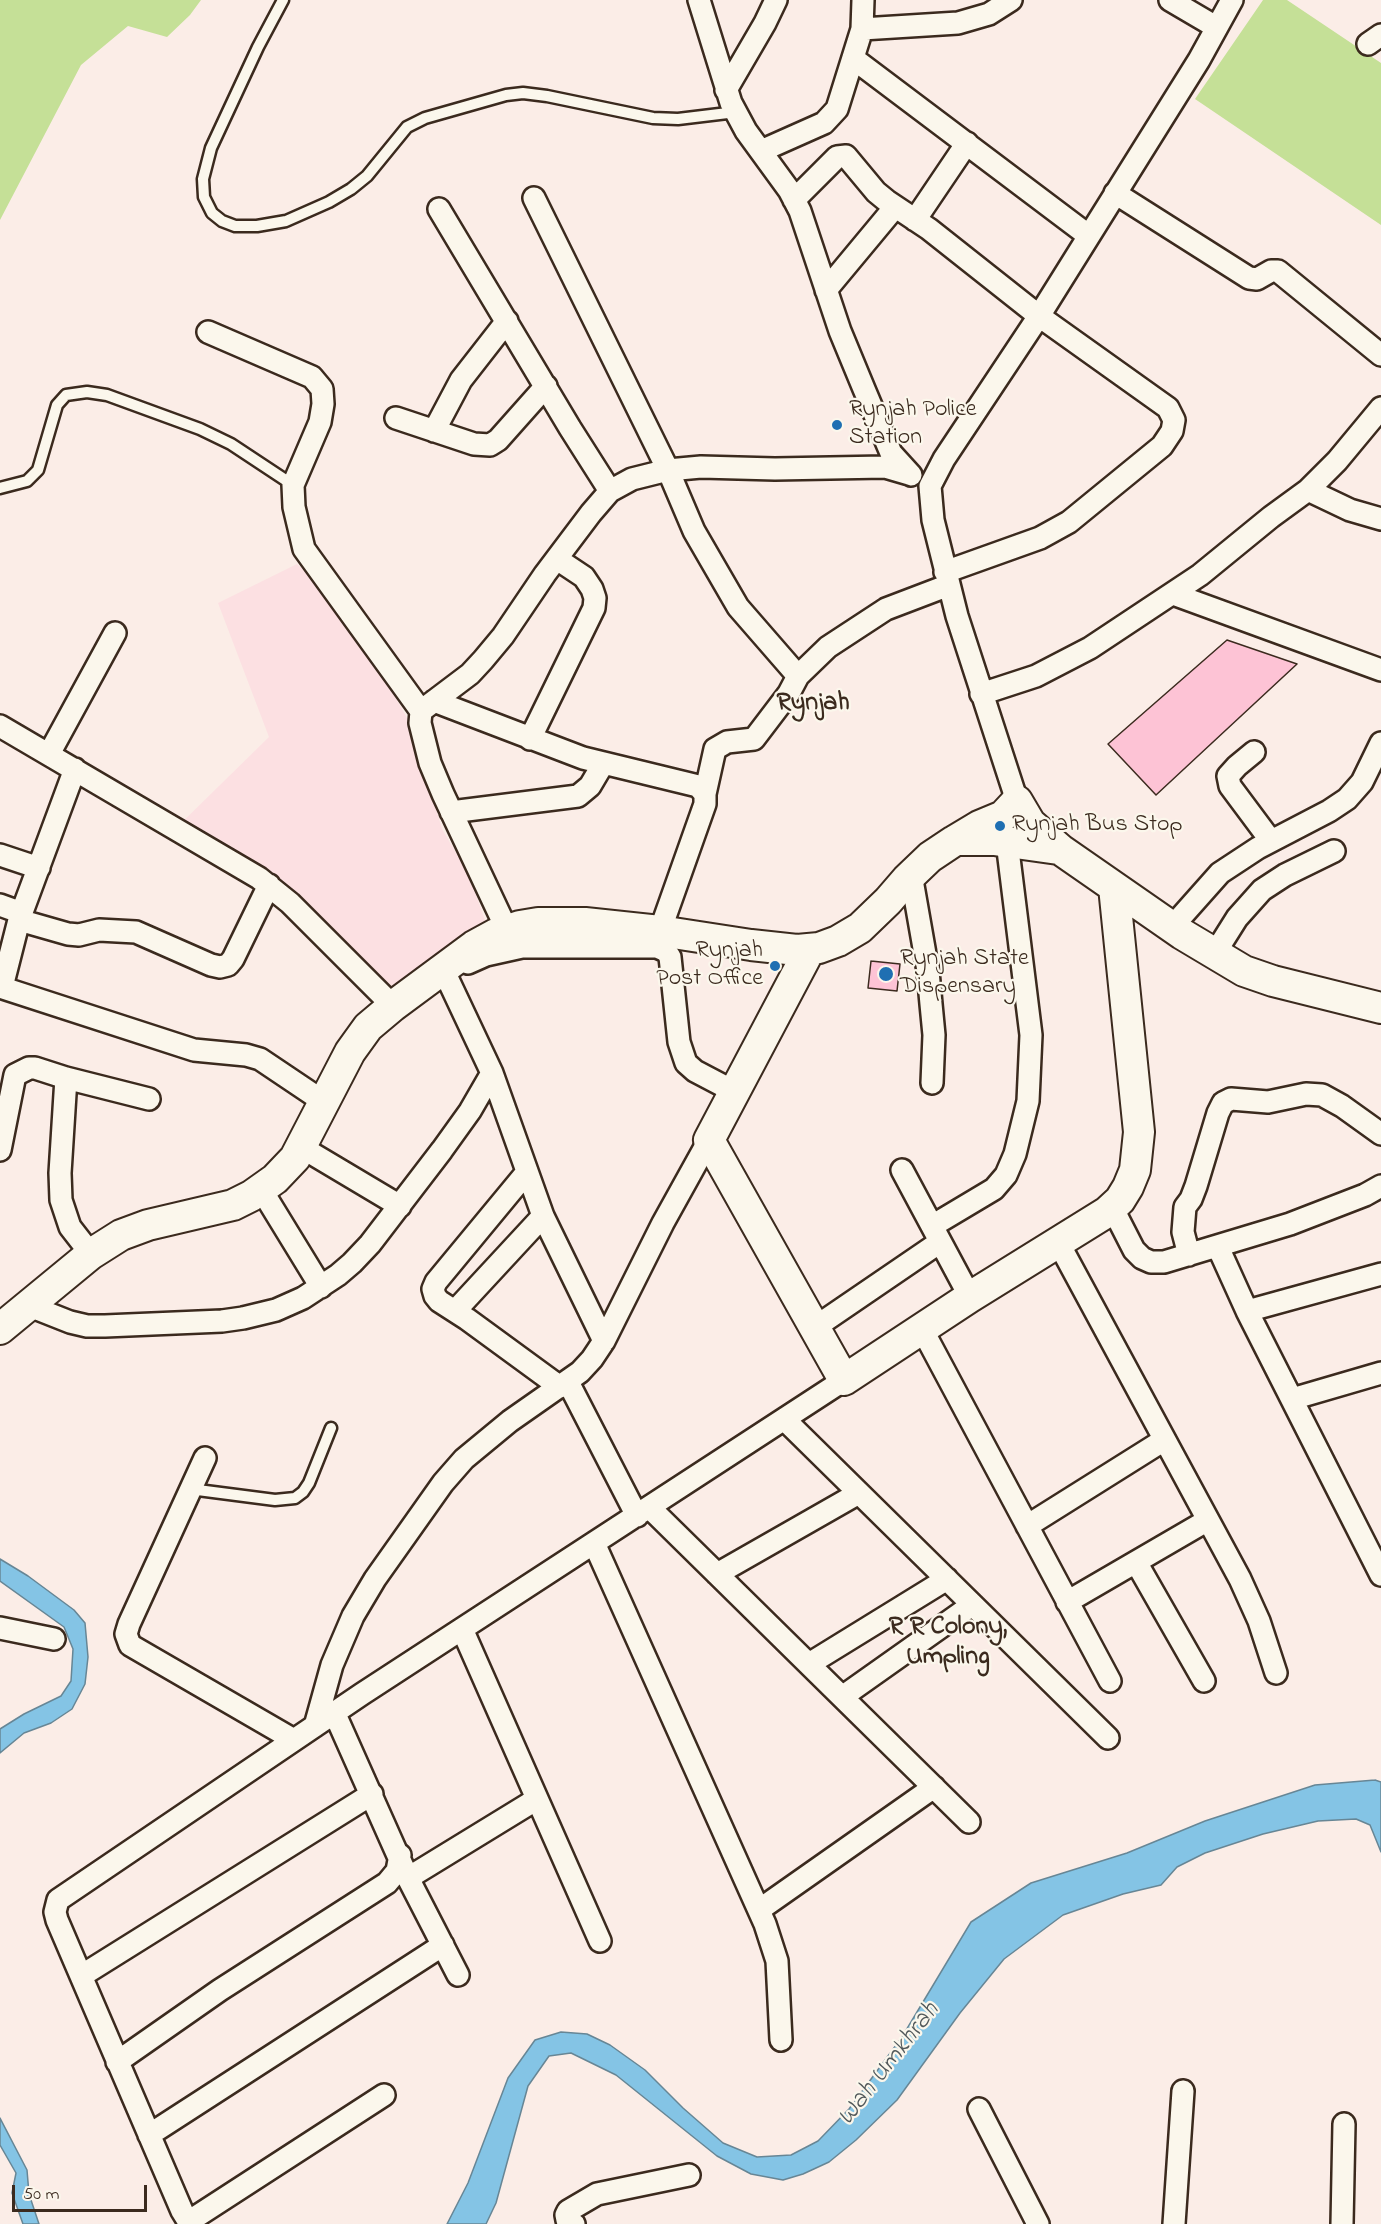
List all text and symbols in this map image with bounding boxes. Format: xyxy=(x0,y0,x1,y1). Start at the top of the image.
place label: Rynjah Police Station xyxy=(849,397,977,453)
marker: Rynjah Police Station xyxy=(830,418,844,432)
district label: Rynjah xyxy=(776,689,850,721)
place label: Rynjah Bus Stop xyxy=(1012,812,1183,840)
marker: Rynjah Bus Stop xyxy=(993,819,1007,833)
place label: Rynjah Post Office xyxy=(656,938,763,994)
place label: Rynjah State Dispensary xyxy=(900,946,1029,1002)
marker: Rynjah Post Office xyxy=(768,959,782,973)
marker: Rynjah State Dispensary xyxy=(877,965,895,983)
district label: R R Colony, Umpling xyxy=(889,1613,1007,1674)
water label: Wah Umkhrah xyxy=(832,1997,948,2133)
scale bar xyxy=(15,2173,150,2211)
text: 50 m xyxy=(23,2182,60,2208)

